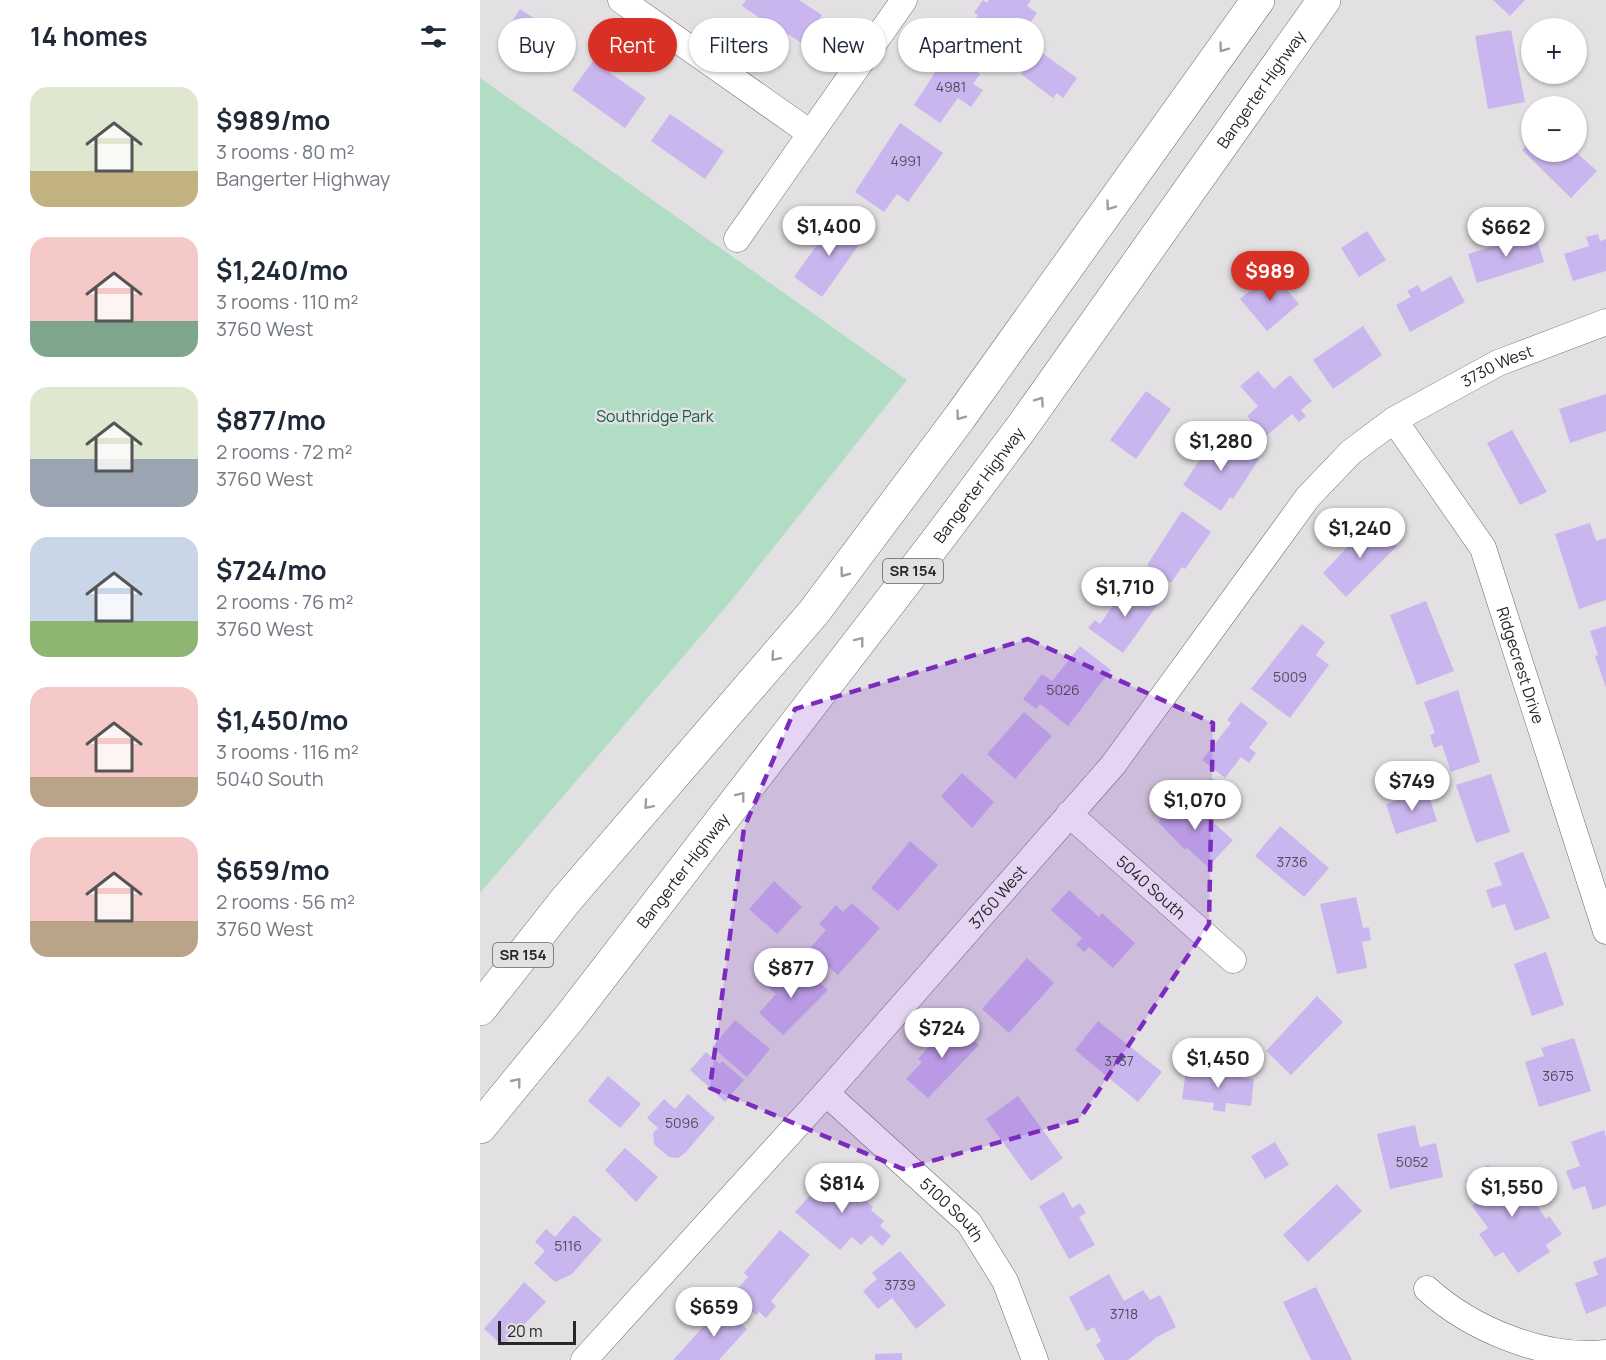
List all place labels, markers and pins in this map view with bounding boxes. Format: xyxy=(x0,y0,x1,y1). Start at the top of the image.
pin: $1,400 xyxy=(780,206,878,257)
pin: $662 xyxy=(1470,207,1542,258)
pin: $989 xyxy=(1234,251,1306,302)
pin: $1,280 xyxy=(1172,421,1270,472)
pin: $1,240 xyxy=(1311,508,1409,559)
pin: $1,710 xyxy=(1076,567,1174,618)
pin: $749 xyxy=(1376,761,1448,812)
pin: $1,070 xyxy=(1146,780,1244,831)
pin: $877 xyxy=(755,948,827,999)
pin: $724 xyxy=(906,1008,978,1059)
pin: $1,450 xyxy=(1169,1038,1267,1089)
pin: $814 xyxy=(806,1163,878,1214)
pin: $1,550 xyxy=(1463,1167,1561,1218)
pin: $659 xyxy=(678,1287,750,1338)

